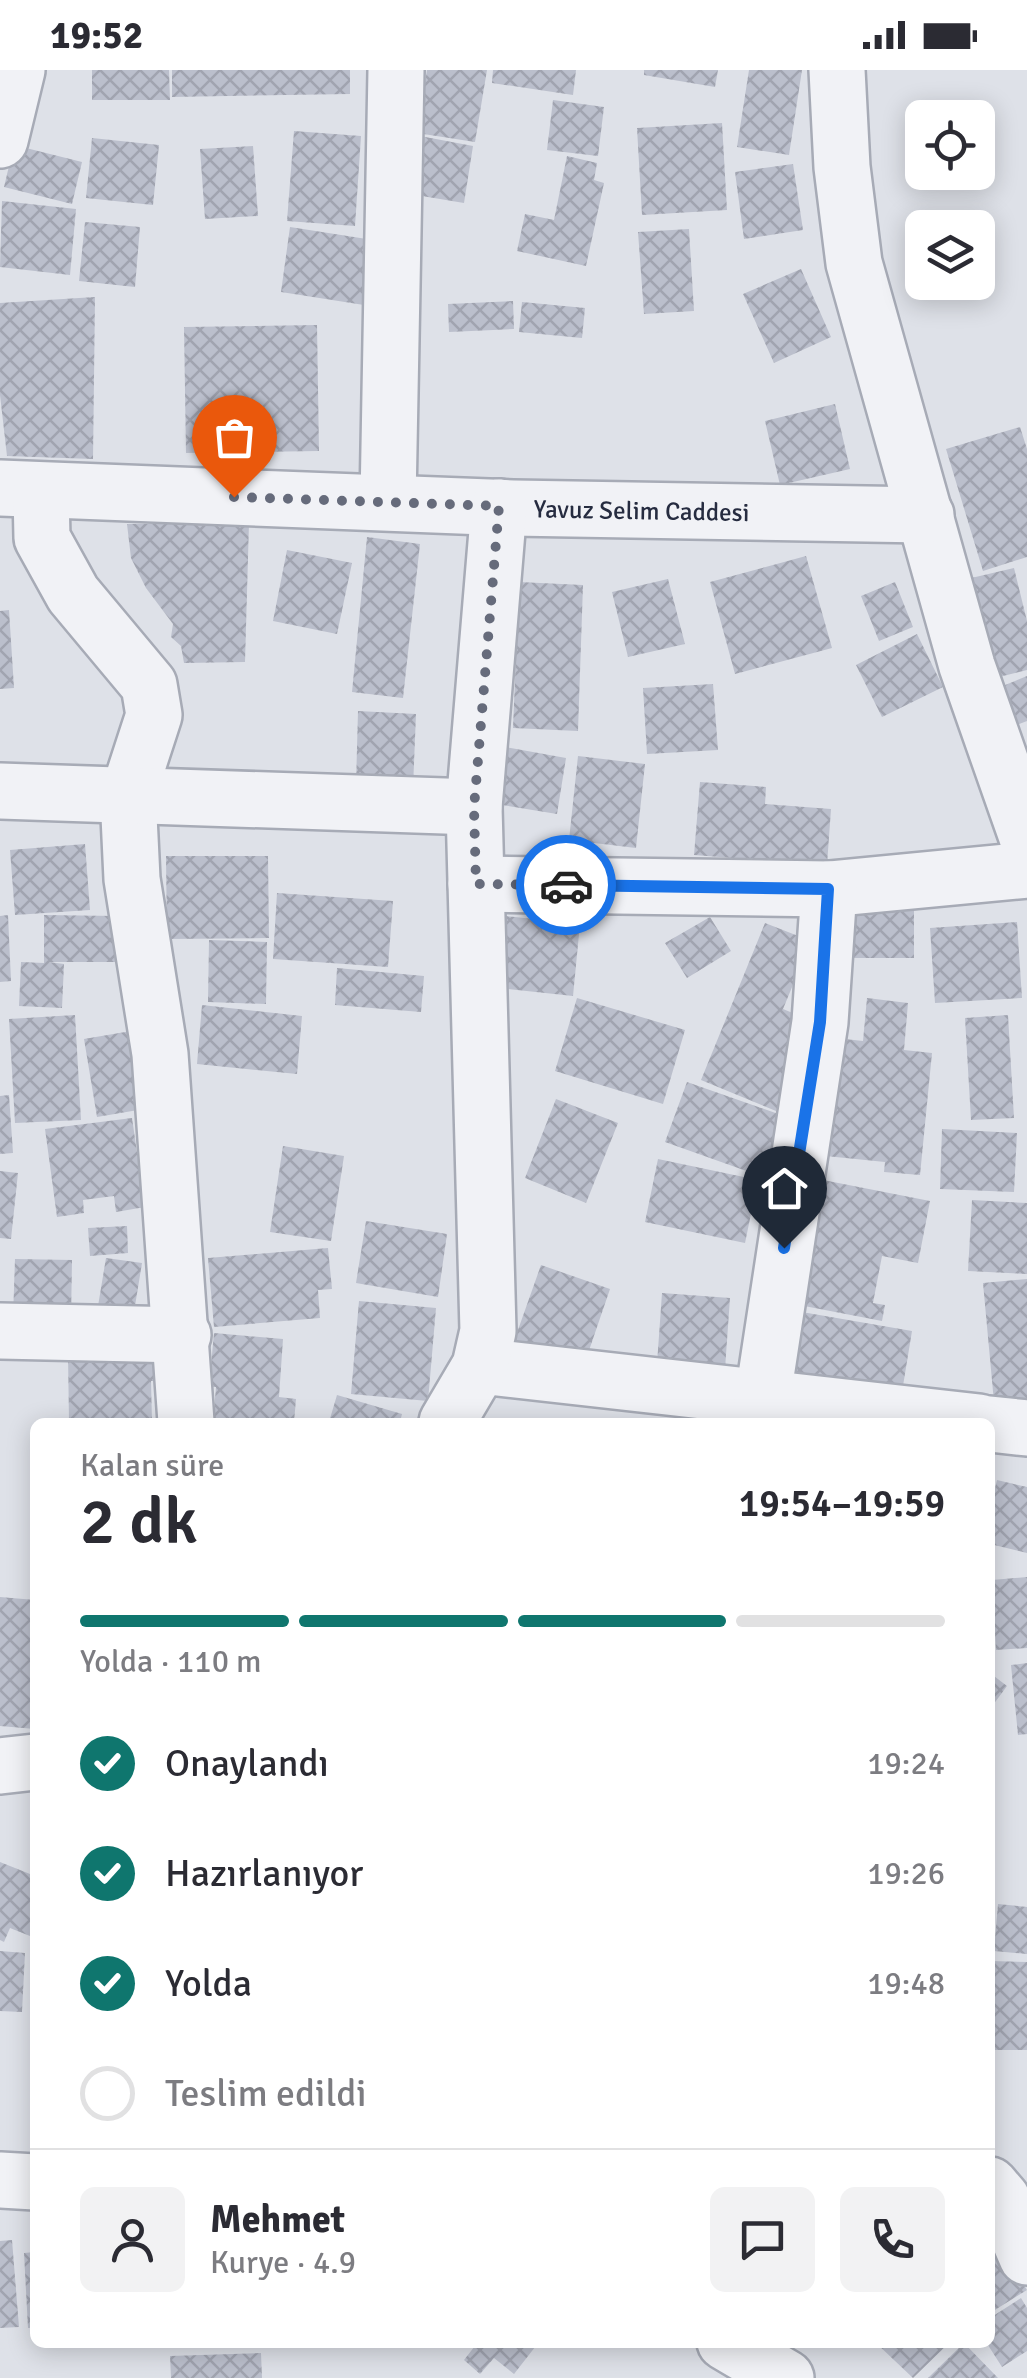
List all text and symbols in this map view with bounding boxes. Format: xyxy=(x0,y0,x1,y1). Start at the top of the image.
text: 19:52 xyxy=(50,12,143,59)
map controls xyxy=(905,100,995,300)
button: locate xyxy=(905,100,995,190)
button: layers xyxy=(905,210,995,300)
pin xyxy=(192,395,277,498)
icon: bag xyxy=(207,410,262,465)
street label: Yavuz Selim Caddesi xyxy=(533,493,750,528)
courier xyxy=(516,835,616,935)
icon: car xyxy=(539,858,594,913)
pin xyxy=(742,1146,827,1249)
icon: home xyxy=(757,1161,812,1216)
text: Kalan süre xyxy=(80,1446,224,1485)
text: 19:54–19:59 xyxy=(739,1480,945,1527)
text: 2 dk xyxy=(80,1482,197,1562)
text: Yolda · 110 m xyxy=(80,1642,261,1681)
icon: check xyxy=(80,1736,135,1791)
text: Onaylandı xyxy=(165,1740,329,1787)
text: 19:24 xyxy=(867,1744,945,1783)
icon: check xyxy=(80,1846,135,1901)
text: Hazırlanıyor xyxy=(165,1850,363,1897)
text: 19:26 xyxy=(867,1854,945,1893)
icon: check xyxy=(80,1956,135,2011)
text: Yolda xyxy=(165,1960,252,2007)
text: 19:48 xyxy=(867,1964,945,2003)
text: Teslim edildi xyxy=(165,2070,367,2117)
button: person xyxy=(80,2187,185,2292)
button: chat xyxy=(710,2187,815,2292)
button: phone xyxy=(840,2187,945,2292)
text: Mehmet xyxy=(210,2196,345,2243)
text: Kurye · 4.9 xyxy=(210,2243,356,2282)

